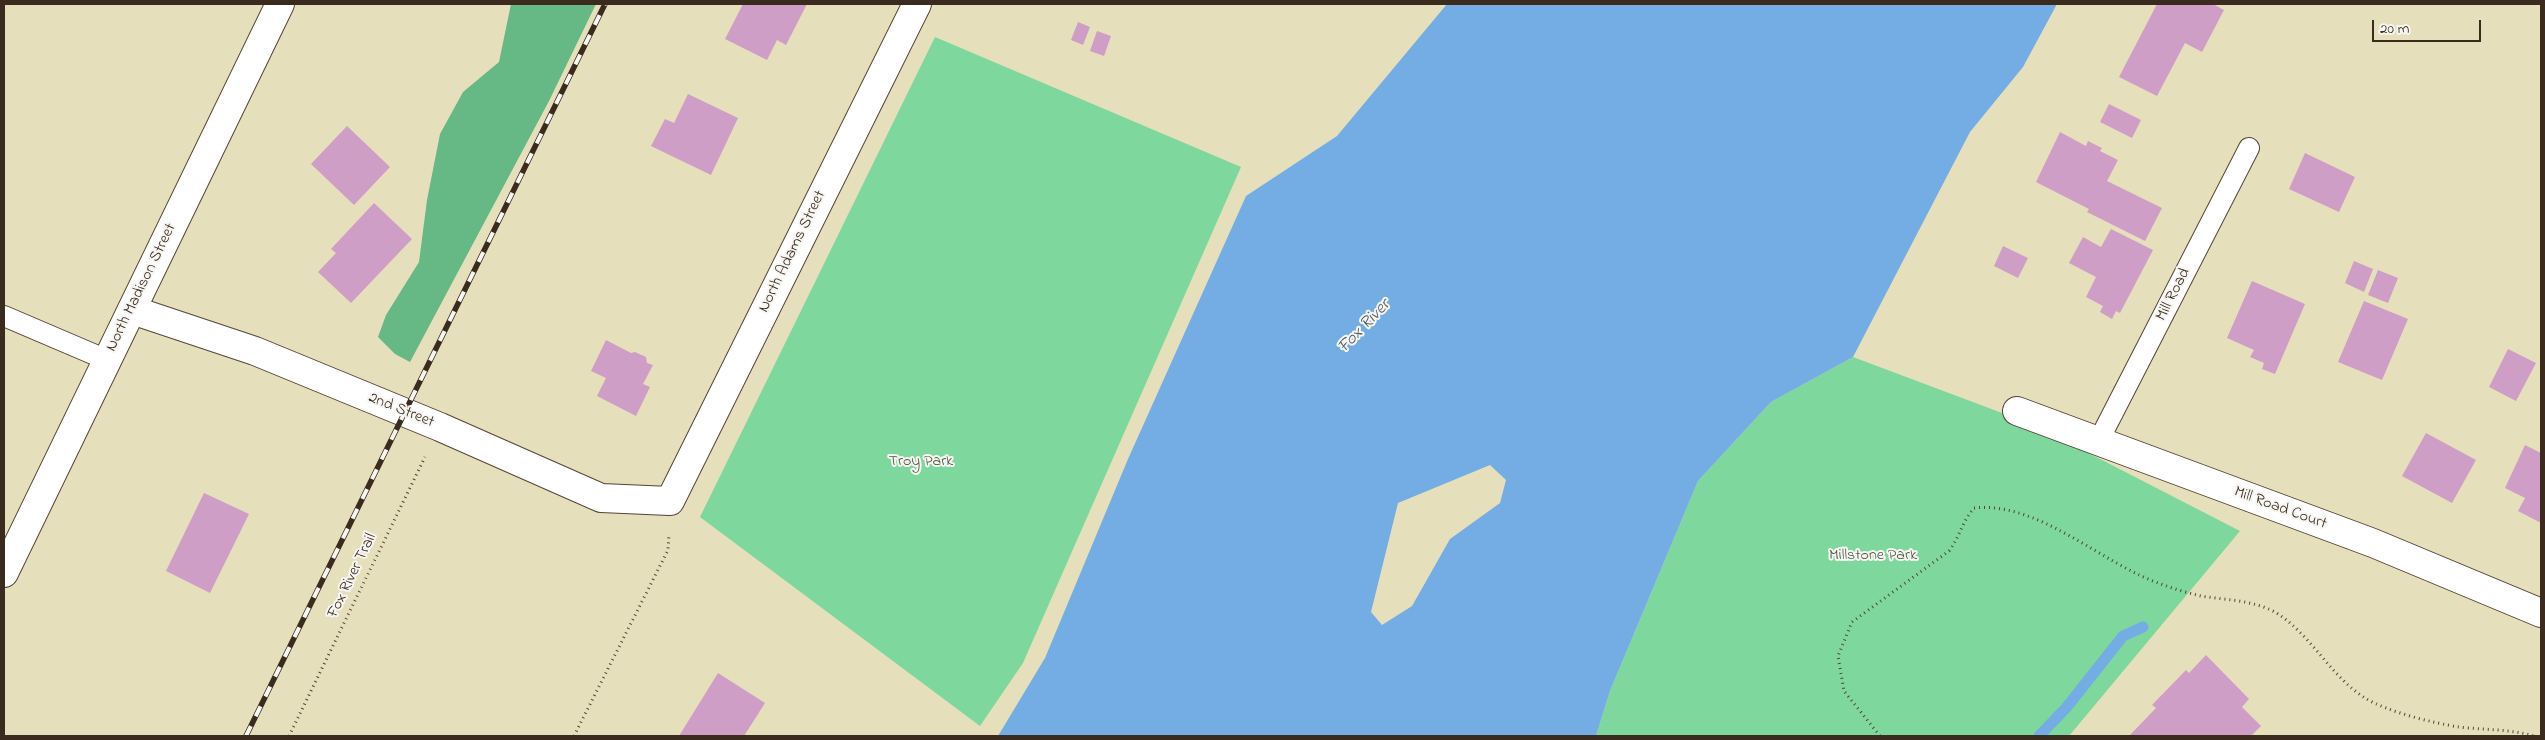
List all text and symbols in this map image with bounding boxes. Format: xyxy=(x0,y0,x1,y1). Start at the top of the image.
scale bar xyxy=(2375,10,2484,42)
text: 20 m xyxy=(2380,18,2409,40)
street label: North Adams Street xyxy=(755,188,831,316)
street label: North Madison Street xyxy=(103,221,181,355)
street label: Mill Road xyxy=(2153,265,2195,325)
water label: Fox River xyxy=(1334,296,1396,358)
street label: 2nd Street xyxy=(365,389,437,433)
park label: Troy Park xyxy=(889,452,953,472)
street label: Mill Road Court xyxy=(2231,483,2329,535)
street label: Fox River Trail xyxy=(324,531,382,621)
park label: Millstone Park xyxy=(1829,546,1917,566)

